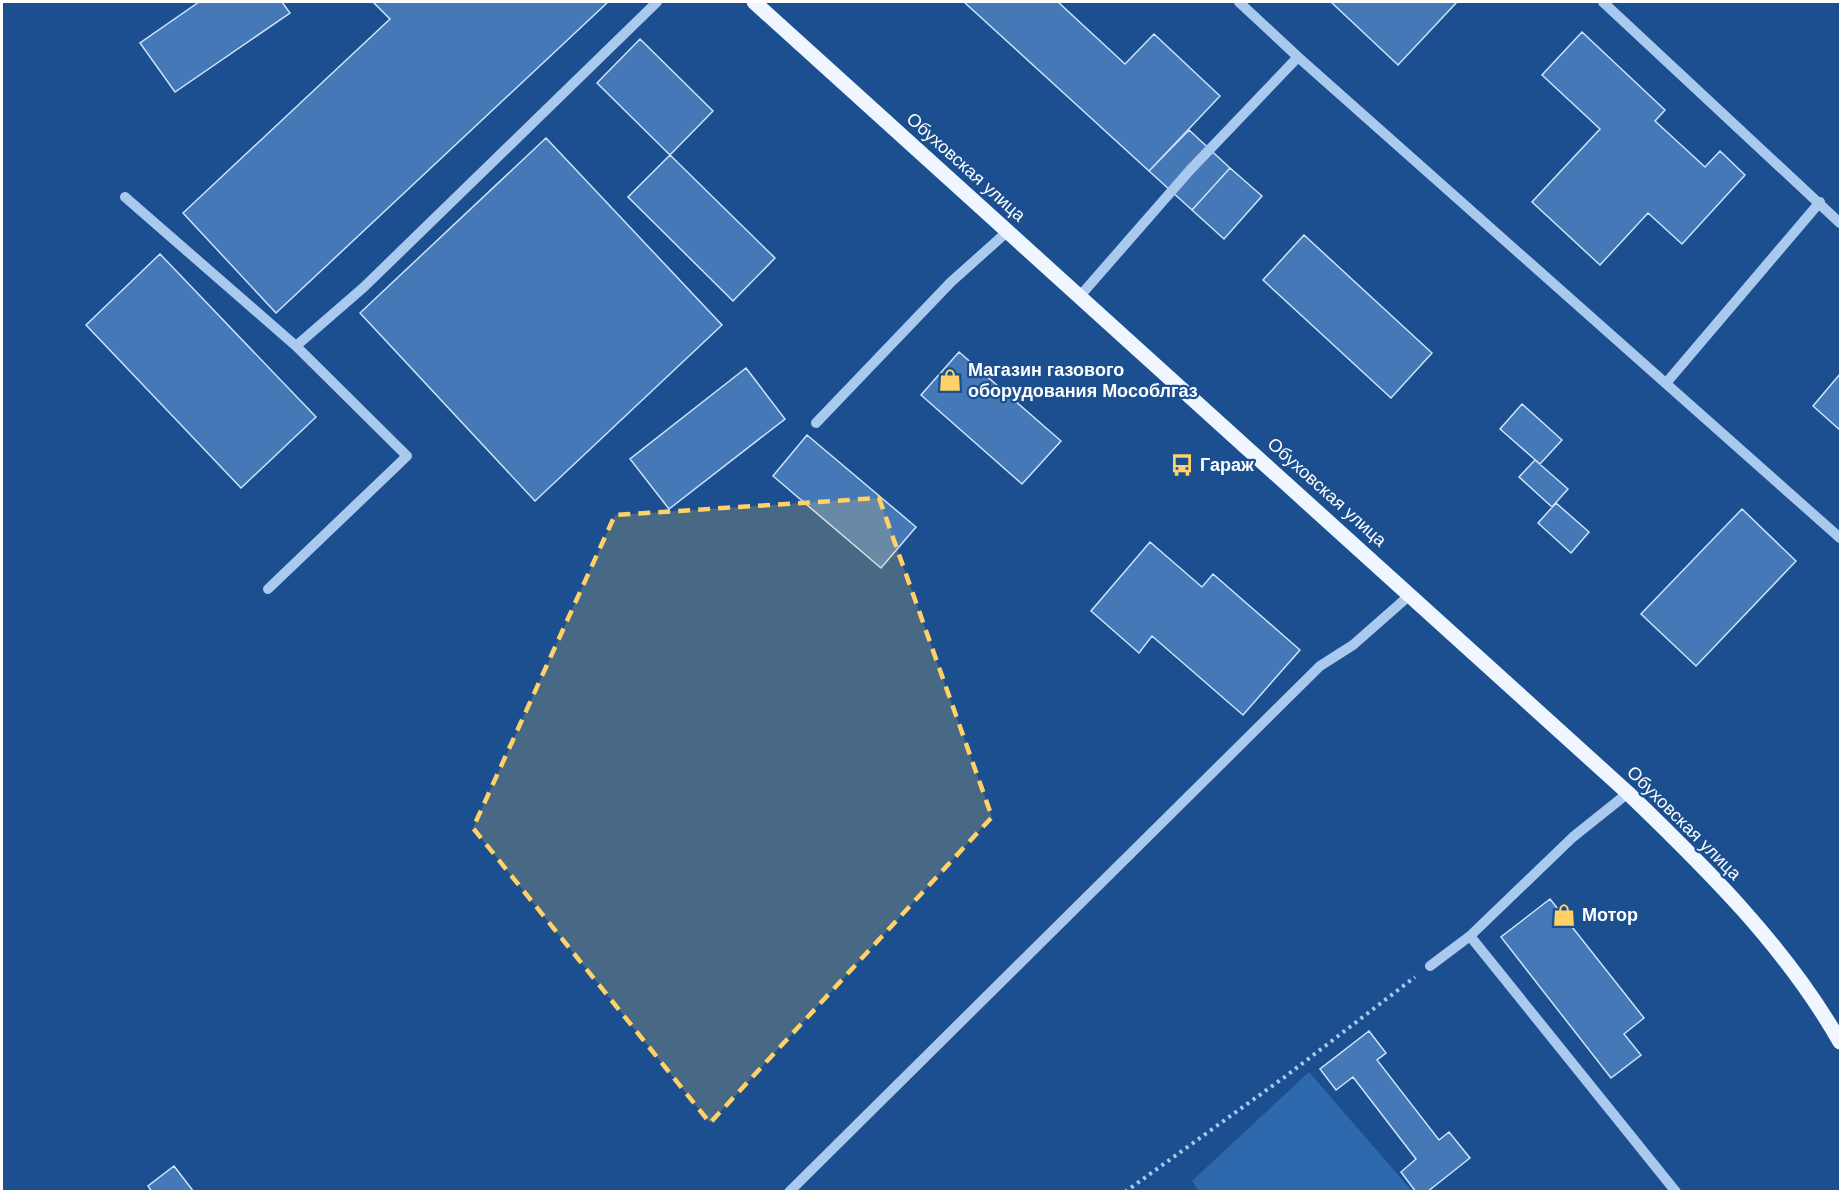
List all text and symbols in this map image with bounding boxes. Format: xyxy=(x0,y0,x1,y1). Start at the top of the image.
street label: Обуховская улица xyxy=(903,109,1030,226)
place label: Магазин газового оборудования Мособлгаз xyxy=(968,360,1198,401)
shop icon: Магазин газового оборудования Мособлгаз xyxy=(937,367,963,393)
street label: Обуховская улица xyxy=(1264,434,1391,551)
bus stop icon: Гараж xyxy=(1169,452,1195,478)
place label: Гараж xyxy=(1200,455,1254,475)
street label: Обуховская улица xyxy=(1623,762,1746,885)
shop icon: Мотор xyxy=(1551,902,1577,928)
place label: Мотор xyxy=(1582,905,1638,925)

